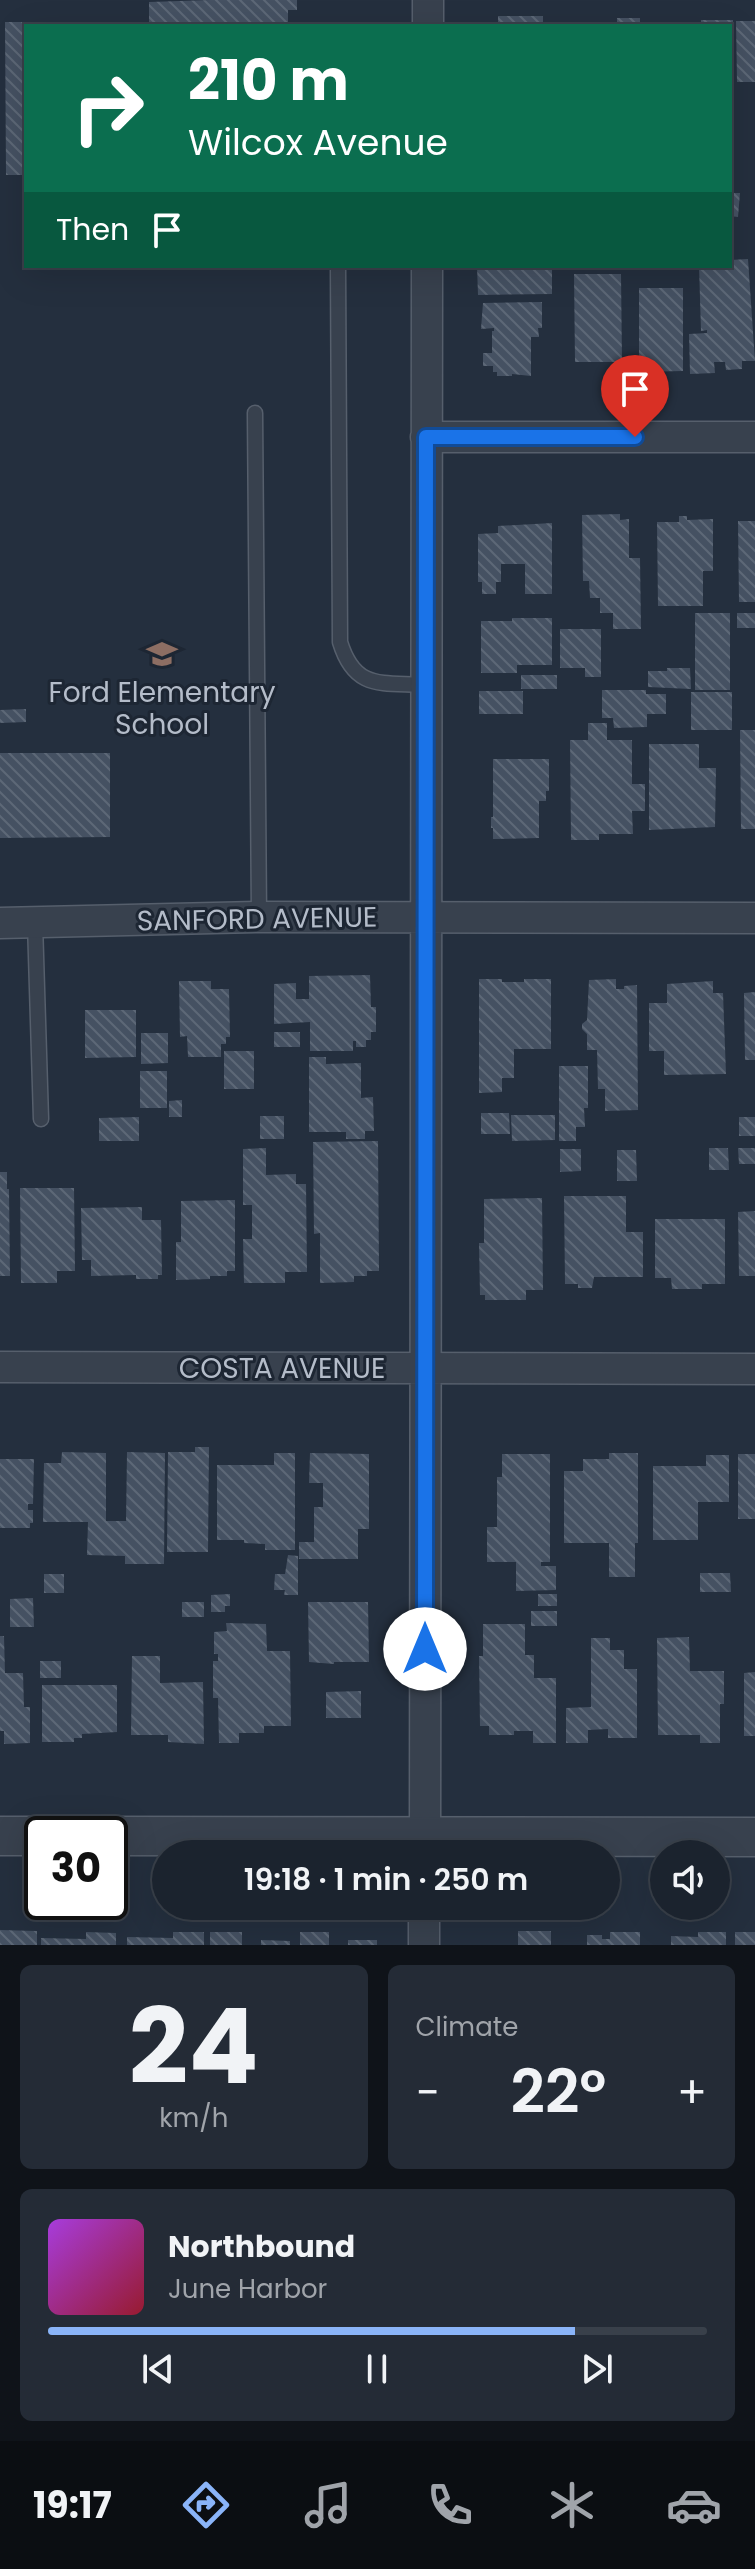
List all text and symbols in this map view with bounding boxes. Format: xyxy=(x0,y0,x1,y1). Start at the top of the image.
text: 210 m xyxy=(188,41,349,120)
icon: right xyxy=(56,56,160,160)
text: Wilcox Avenue xyxy=(188,117,448,168)
text: Then xyxy=(56,208,129,251)
icon: arrive xyxy=(145,208,189,252)
pin xyxy=(601,355,669,437)
icon: arrive xyxy=(613,367,657,411)
school or university icon: Ford Elementary School xyxy=(145,637,179,671)
place label: Ford Elementary School xyxy=(49,673,276,744)
street label: SANFORD AVENUE xyxy=(136,897,378,941)
street label: COSTA AVENUE xyxy=(179,1349,385,1388)
position arrow xyxy=(383,1607,467,1691)
speed limit sign: 30 xyxy=(24,1816,128,1920)
map controls xyxy=(650,1840,730,1920)
button: sound xyxy=(650,1840,730,1920)
text: 19:18 · 1 min · 250 m xyxy=(244,1858,528,1901)
text: 24 xyxy=(129,1974,259,2119)
text: Climate xyxy=(416,2009,518,2045)
text: 22° xyxy=(511,2050,606,2134)
text: − xyxy=(416,2062,440,2123)
text: + xyxy=(677,2062,707,2123)
text: km/h xyxy=(159,2100,228,2136)
text: Northbound xyxy=(168,2225,355,2268)
text: June Harbor xyxy=(168,2271,327,2307)
icon: previous xyxy=(136,2347,180,2391)
icon: pause xyxy=(355,2347,399,2391)
icon: next xyxy=(575,2347,619,2391)
icon: directions xyxy=(178,2477,234,2533)
icon: music xyxy=(300,2477,356,2533)
icon: phone xyxy=(422,2477,478,2533)
icon: climate xyxy=(544,2477,600,2533)
icon: car xyxy=(666,2477,722,2533)
text: 19:17 xyxy=(33,2480,112,2531)

